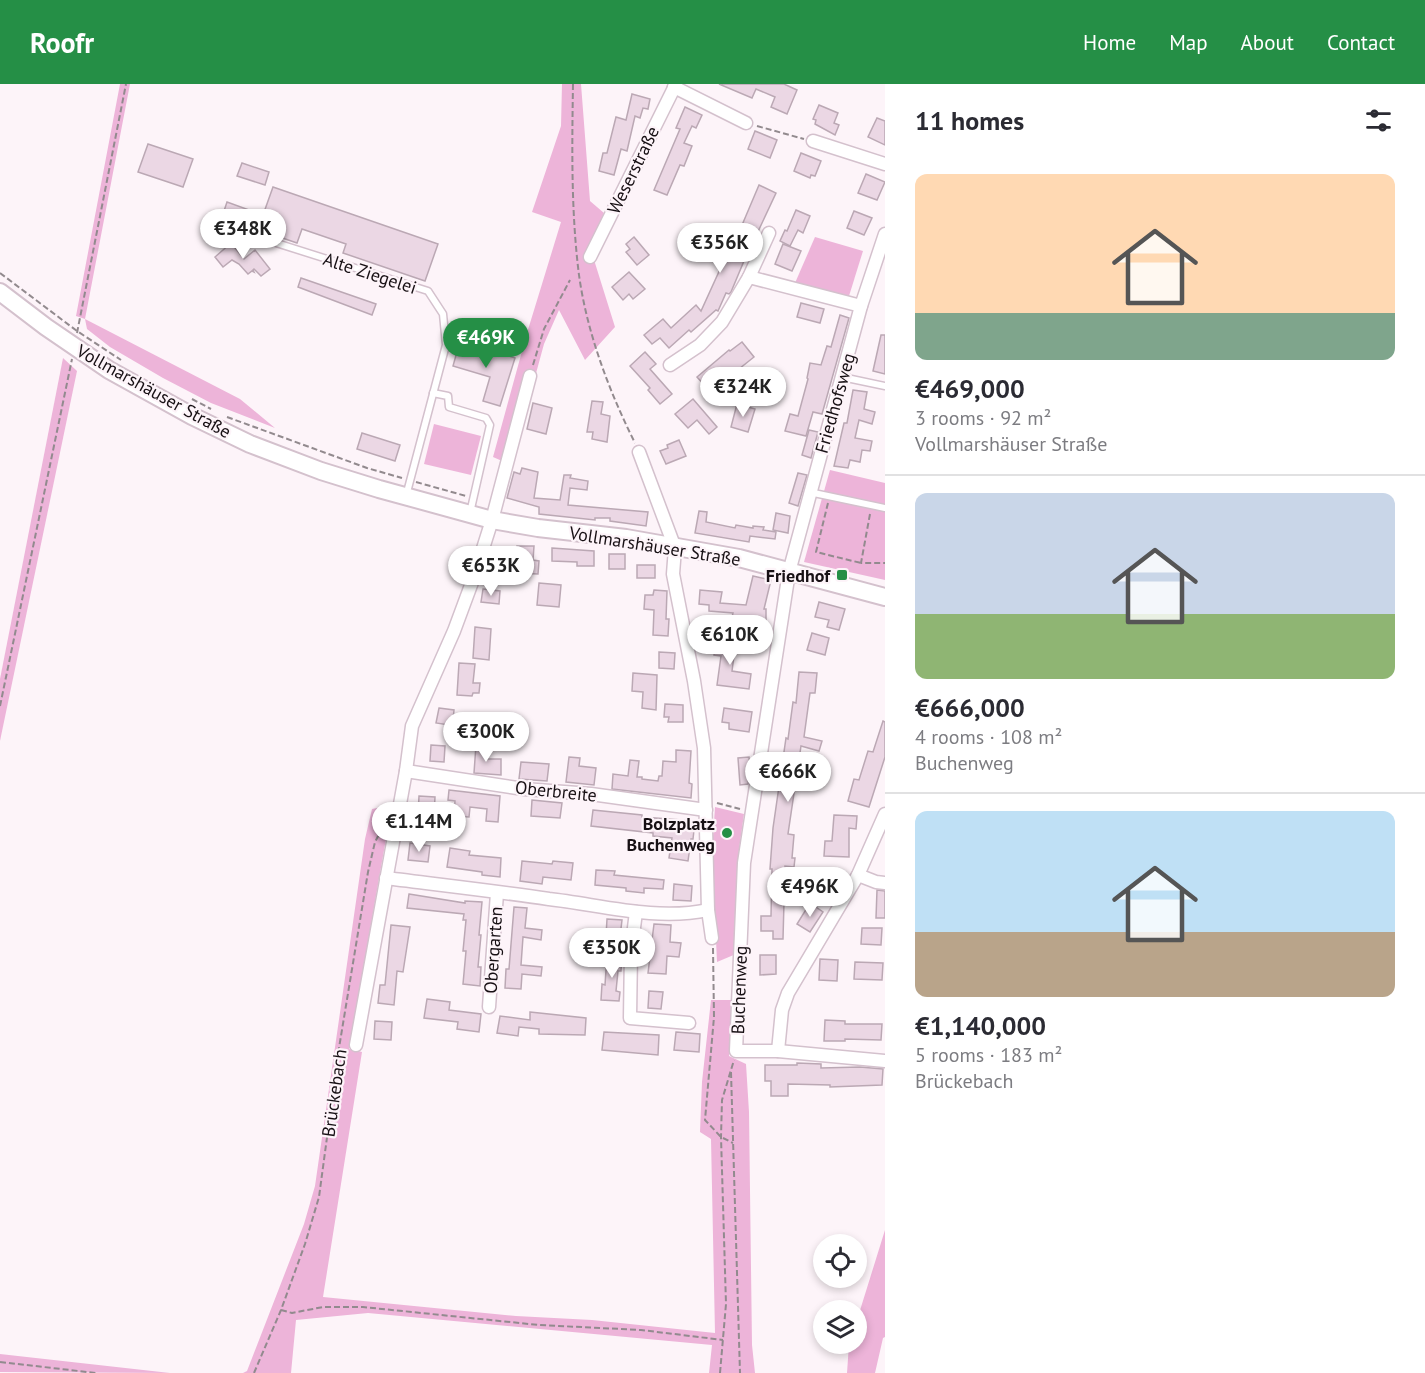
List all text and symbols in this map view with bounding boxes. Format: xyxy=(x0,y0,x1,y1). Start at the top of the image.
text: Roofr xyxy=(30,24,94,61)
text: Home xyxy=(1083,29,1136,56)
text: Map xyxy=(1169,29,1208,56)
text: About xyxy=(1241,29,1294,56)
text: Contact xyxy=(1327,29,1395,56)
text: 11 homes xyxy=(915,104,1024,137)
icon: filters xyxy=(1362,104,1395,137)
street label: Weserstraße xyxy=(602,122,664,218)
pin: €348K xyxy=(201,209,285,260)
icon: home xyxy=(1101,213,1209,321)
text: €348K xyxy=(214,215,272,241)
pin: €356K xyxy=(678,223,762,274)
text: €356K xyxy=(691,229,749,255)
street label: Alte Ziegelei xyxy=(320,247,420,299)
pin: €469K xyxy=(444,318,528,369)
text: €469K xyxy=(457,324,515,350)
street label: Vollmarshäuser Straße xyxy=(72,338,235,443)
street label: Friedhofsweg xyxy=(810,350,860,456)
pin: €324K xyxy=(701,367,785,418)
text: €469,000 xyxy=(915,372,1025,405)
text: €324K xyxy=(714,373,772,399)
text: 3 rooms · 92 m² xyxy=(915,405,1051,431)
text: Vollmarshäuser Straße xyxy=(915,431,1107,457)
street label: Vollmarshäuser Straße xyxy=(567,521,742,571)
icon: home xyxy=(1101,532,1209,640)
pin: €653K xyxy=(449,546,533,597)
text: €653K xyxy=(462,552,520,578)
place label: Friedhof xyxy=(766,564,831,587)
marker: Friedhof xyxy=(835,568,849,582)
pin: €610K xyxy=(688,615,772,666)
text: €610K xyxy=(701,621,759,647)
text: €666,000 xyxy=(915,691,1025,724)
pin: €300K xyxy=(444,712,528,763)
text: €300K xyxy=(457,718,515,744)
text: 4 rooms · 108 m² xyxy=(915,724,1062,750)
text: Buchenweg xyxy=(915,750,1014,776)
pin: €666K xyxy=(746,752,830,803)
text: €666K xyxy=(759,758,817,784)
street label: Oberbreite xyxy=(514,775,598,807)
pin: €1.14M xyxy=(370,802,468,853)
text: €1.14M xyxy=(386,808,452,834)
place label: Bolzplatz Buchenweg xyxy=(627,812,715,856)
marker: Bolzplatz Buchenweg xyxy=(720,826,734,840)
icon: home xyxy=(1101,850,1209,958)
pin: €496K xyxy=(768,867,852,918)
text: €496K xyxy=(781,873,839,899)
street label: Obergarten xyxy=(478,906,508,994)
pin: €350K xyxy=(570,928,654,979)
text: €350K xyxy=(583,934,641,960)
street label: Buchenweg xyxy=(726,945,752,1035)
text: €1,140,000 xyxy=(915,1009,1046,1042)
text: 5 rooms · 183 m² xyxy=(915,1042,1062,1068)
street label: Brückebach xyxy=(316,1048,352,1138)
text: Brückebach xyxy=(915,1068,1013,1094)
map controls xyxy=(813,1234,867,1354)
button: locate xyxy=(813,1234,867,1288)
button: layers xyxy=(813,1300,867,1354)

